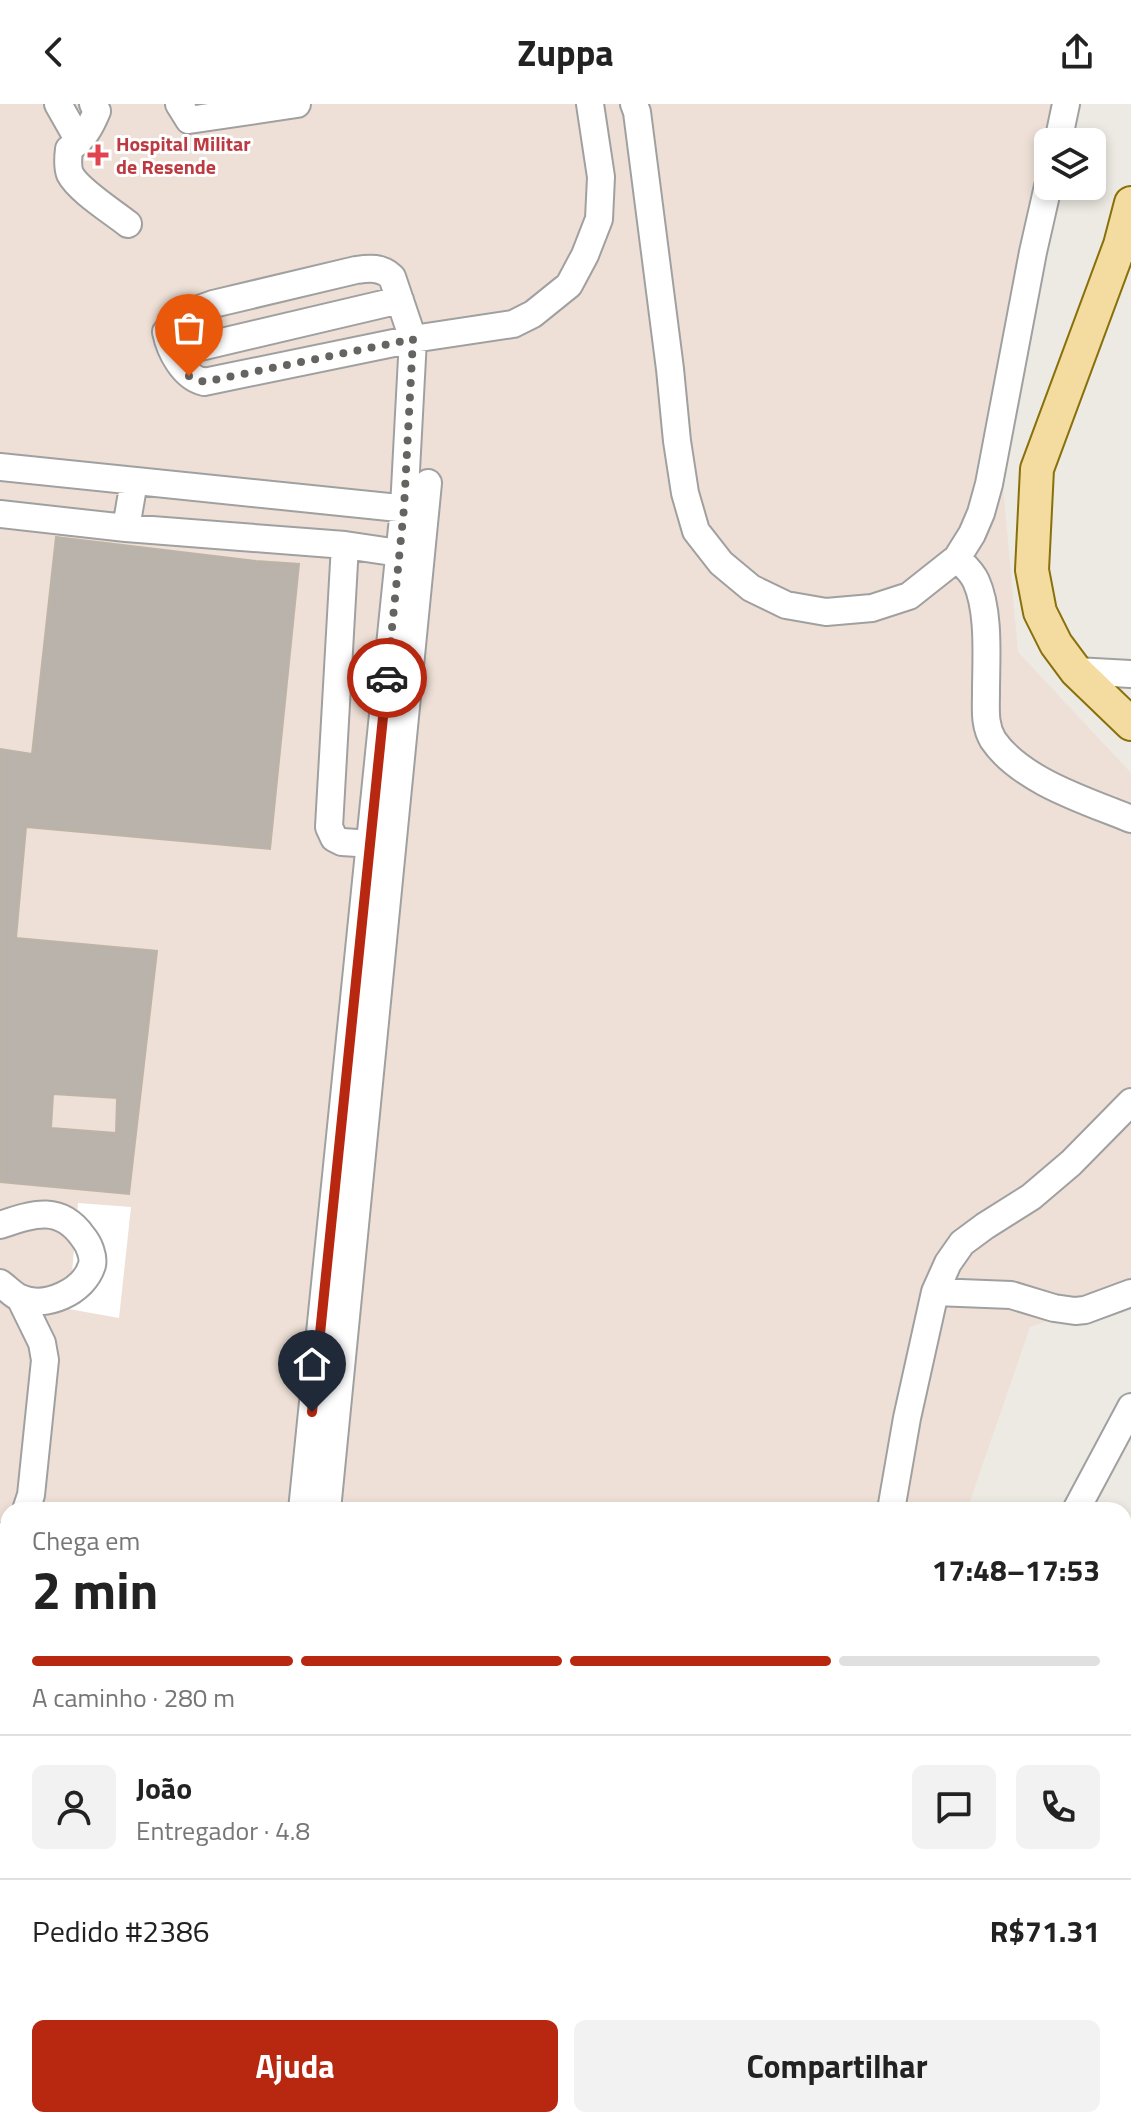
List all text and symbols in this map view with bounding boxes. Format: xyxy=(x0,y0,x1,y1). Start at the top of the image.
text: Zuppa xyxy=(517,25,614,80)
icon: back xyxy=(32,30,76,74)
icon: share xyxy=(1055,30,1099,74)
place label: Hospital Militar de Resende xyxy=(116,128,251,182)
map controls xyxy=(1034,128,1106,200)
button: layers xyxy=(1034,128,1106,200)
marker: Hospital Militar de Resende xyxy=(87,144,109,166)
pin xyxy=(155,294,223,376)
icon: bag xyxy=(167,306,211,350)
courier xyxy=(347,638,427,718)
icon: car xyxy=(365,656,409,700)
pin xyxy=(278,1330,346,1412)
icon: home xyxy=(290,1342,334,1386)
text: Chega em xyxy=(32,1521,140,1560)
text: 17:48–17:53 xyxy=(932,1547,1100,1593)
text: 2 min xyxy=(32,1550,158,1629)
text: A caminho · 280 m xyxy=(32,1678,235,1717)
button: person xyxy=(32,1765,116,1849)
text: João xyxy=(136,1765,192,1811)
button: chat xyxy=(912,1765,996,1849)
button: phone xyxy=(1016,1765,1100,1849)
text: Entregador · 4.8 xyxy=(136,1811,310,1850)
text: Pedido #2386 xyxy=(32,1908,210,1954)
text: R$71.31 xyxy=(990,1908,1100,1954)
button: Ajuda xyxy=(32,2020,558,2112)
button: Compartilhar xyxy=(574,2020,1100,2112)

